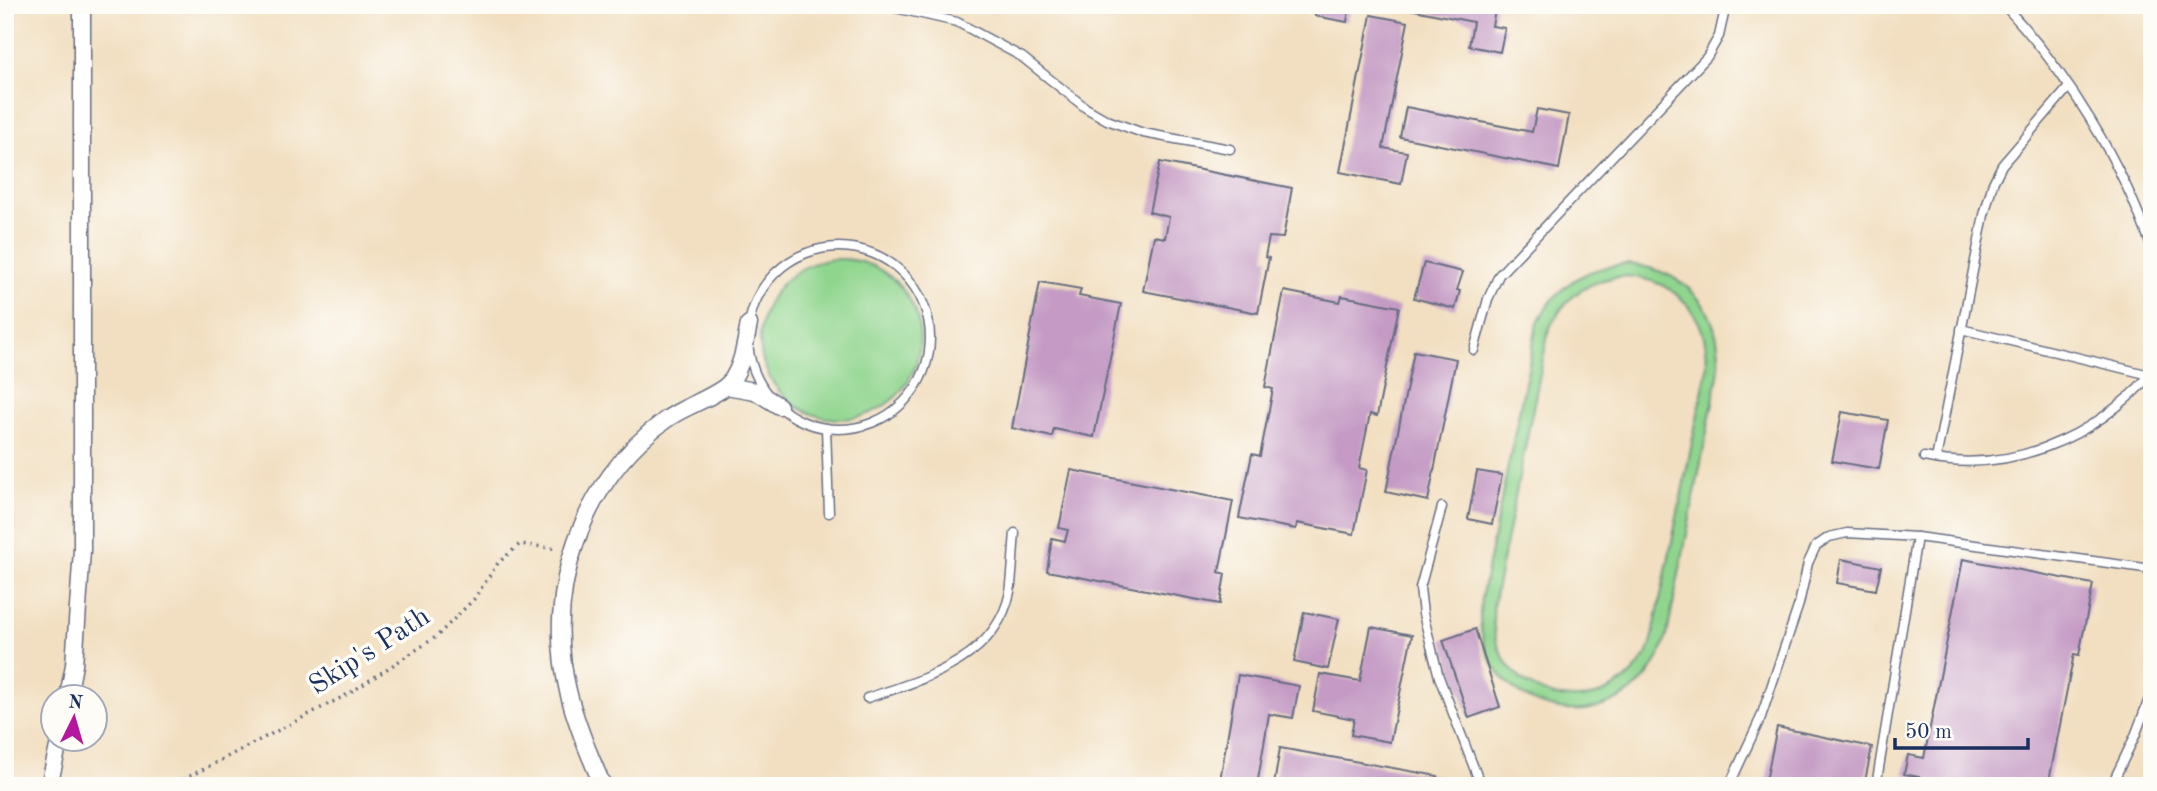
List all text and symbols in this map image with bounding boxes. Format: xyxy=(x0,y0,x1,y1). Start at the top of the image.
street label: Skip's Path xyxy=(305,603,435,701)
north arrow xyxy=(38,682,108,752)
text: N xyxy=(67,693,84,714)
scale bar xyxy=(1895,707,2028,751)
text: 50 m xyxy=(1905,722,1952,743)

